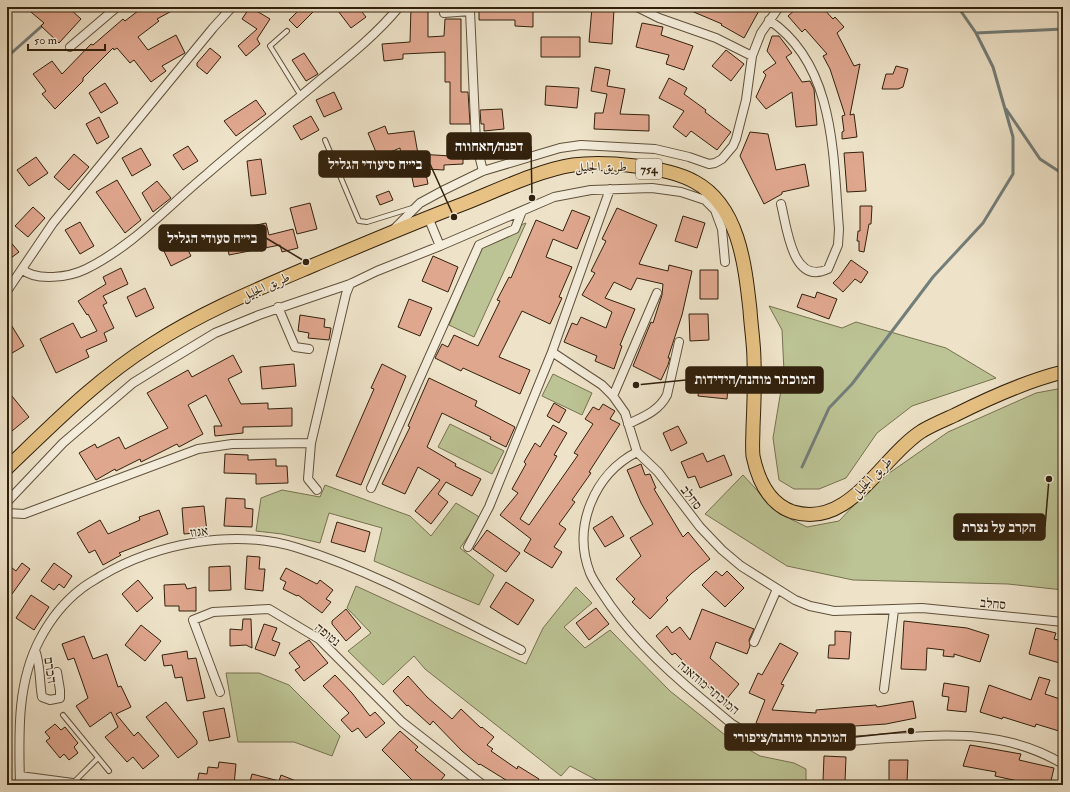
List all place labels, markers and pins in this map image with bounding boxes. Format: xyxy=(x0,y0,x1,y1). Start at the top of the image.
callout: דפנה/האחווה xyxy=(447,133,531,159)
callout: בי״ח סיעודי הגליל xyxy=(319,151,430,177)
callout: בי״ח סעודי הגליל xyxy=(159,225,266,251)
callout: המוכתר מוהנה/הידידות xyxy=(686,367,823,393)
callout: הקרב על נצרת xyxy=(954,514,1045,540)
callout: המוכתר מוהנה/ציפורי xyxy=(725,724,855,750)

